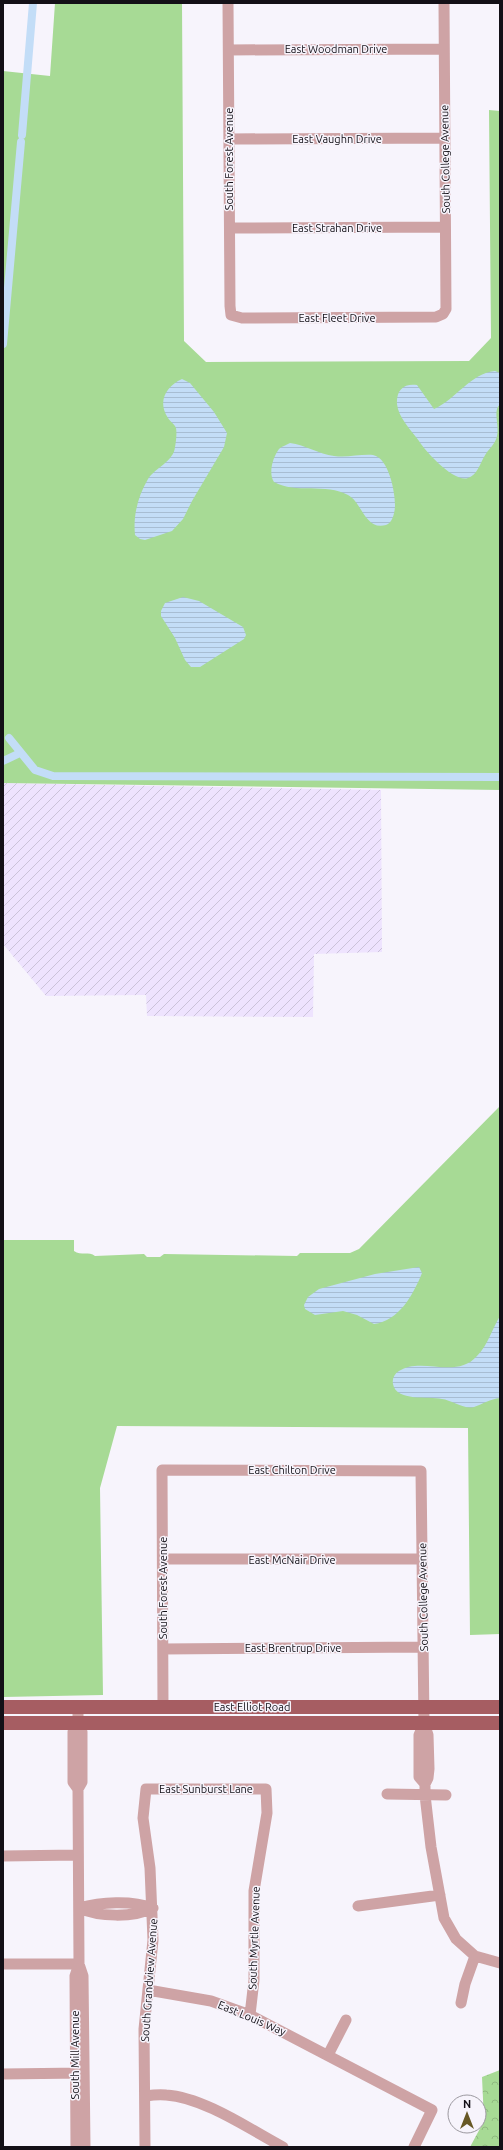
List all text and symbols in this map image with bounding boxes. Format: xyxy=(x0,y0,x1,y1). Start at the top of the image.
street label: East Woodman Drive xyxy=(285,43,387,55)
street label: South College Avenue xyxy=(438,105,452,213)
street label: South Forest Avenue xyxy=(223,108,235,210)
street label: East Vaughn Drive xyxy=(292,133,382,145)
street label: East Strahan Drive xyxy=(292,222,382,234)
street label: East Fleet Drive xyxy=(298,312,376,324)
street label: East Chilton Drive xyxy=(248,1464,336,1476)
street label: South Forest Avenue xyxy=(157,1537,169,1639)
street label: South College Avenue xyxy=(416,1543,430,1651)
street label: East McNair Drive xyxy=(249,1554,335,1566)
street label: East Brentrup Drive xyxy=(245,1642,341,1654)
street label: East Elliot Road xyxy=(214,1701,290,1713)
street label: East Sunburst Lane xyxy=(159,1783,253,1795)
street label: South Myrtle Avenue xyxy=(246,1886,262,1990)
street label: South Grandview Avenue xyxy=(139,1918,159,2042)
street label: East Louis Way xyxy=(216,1998,288,2038)
street label: South Mill Avenue xyxy=(69,2010,81,2100)
north arrow xyxy=(447,2094,487,2134)
text: N xyxy=(463,2098,471,2110)

